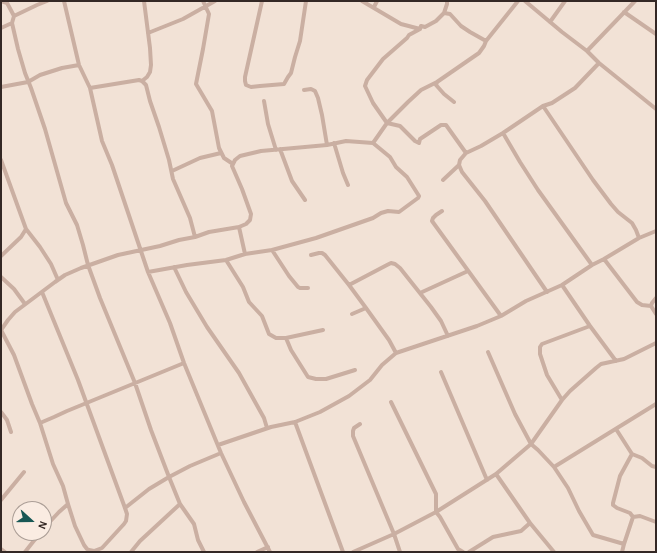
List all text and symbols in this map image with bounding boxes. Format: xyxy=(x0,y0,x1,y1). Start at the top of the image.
north arrow xyxy=(12,501,52,541)
text: N xyxy=(36,520,49,531)

